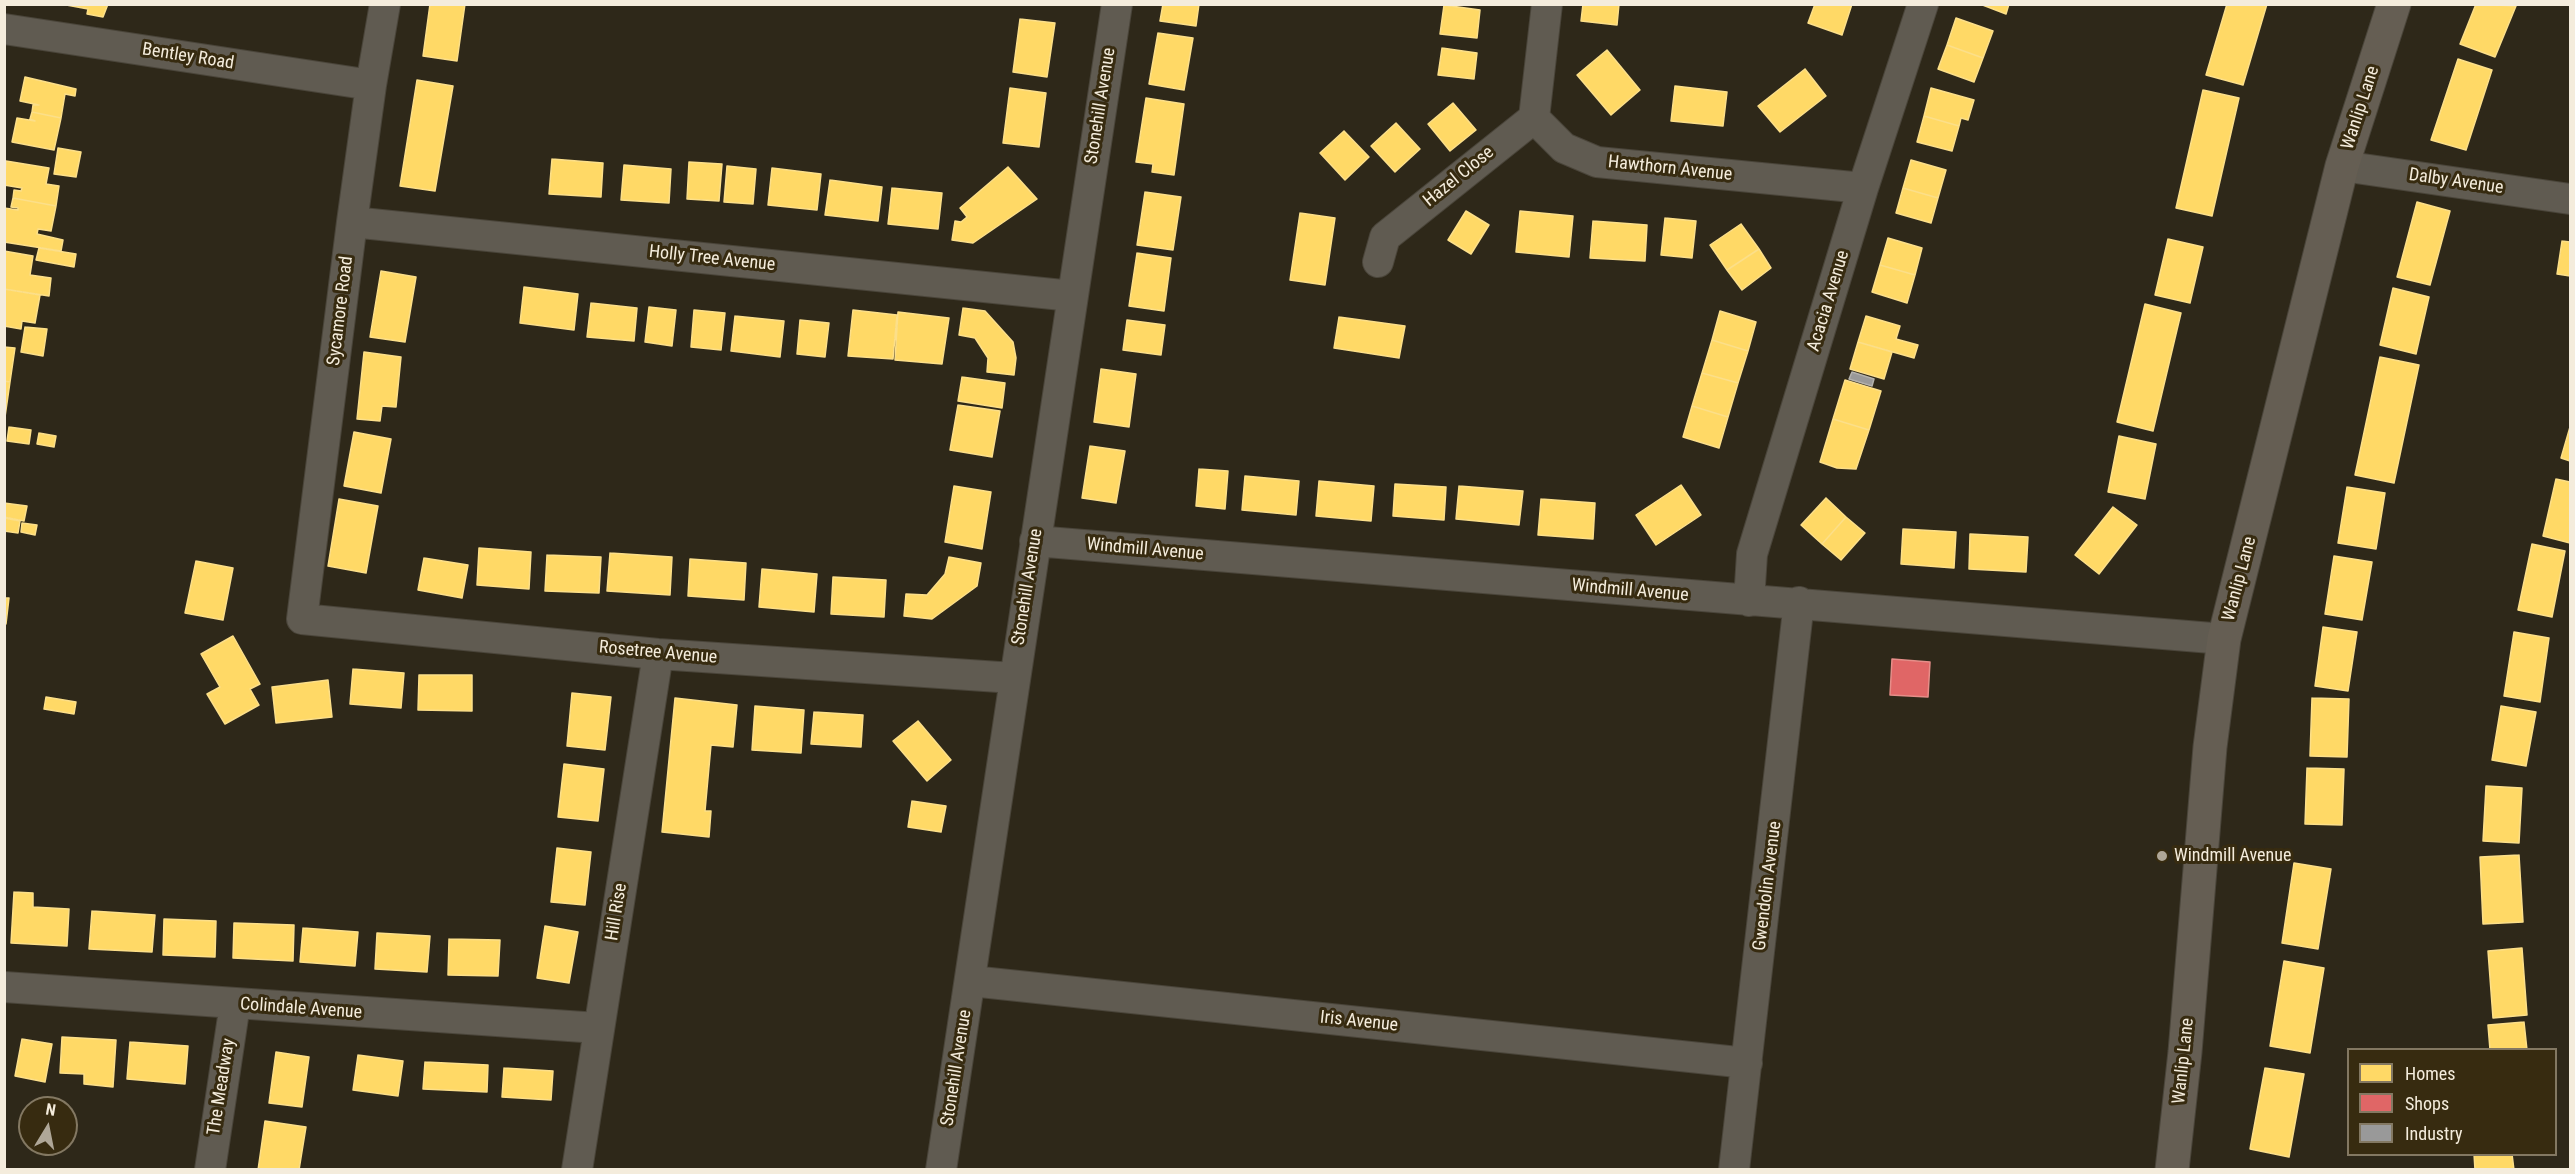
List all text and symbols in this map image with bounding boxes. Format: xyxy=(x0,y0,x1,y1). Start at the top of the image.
street label: Bentley Road xyxy=(141,39,235,75)
street label: Stonehill Avenue xyxy=(1081,46,1121,166)
street label: Wanlip Lane xyxy=(2337,64,2385,152)
street label: Hazel Close xyxy=(1419,142,1499,212)
street label: Hawthorn Avenue xyxy=(1607,152,1733,186)
street label: Dalby Avenue xyxy=(2407,165,2505,199)
street label: Holly Tree Avenue xyxy=(648,242,776,276)
street label: Acacia Avenue xyxy=(1803,248,1855,354)
street label: Sycamore Road xyxy=(324,255,358,367)
street label: Stonehill Avenue xyxy=(1008,527,1048,647)
street label: Windmill Avenue xyxy=(1086,534,1204,566)
street label: Wanlip Lane xyxy=(2218,534,2262,624)
street label: Windmill Avenue xyxy=(1571,575,1689,607)
street label: Rosetree Avenue xyxy=(598,637,718,669)
street label: Gwendolin Avenue xyxy=(1749,820,1787,952)
place label: Windmill Avenue xyxy=(2174,845,2291,867)
marker: Windmill Avenue xyxy=(2155,849,2169,863)
street label: Hill Rise xyxy=(602,882,632,942)
street label: Colindale Avenue xyxy=(239,994,363,1024)
street label: Iris Avenue xyxy=(1319,1007,1399,1037)
street label: Stonehill Avenue xyxy=(937,1008,977,1128)
street label: Wanlip Lane xyxy=(2169,1017,2199,1105)
street label: The Meadway xyxy=(204,1037,240,1137)
legend xyxy=(2347,1048,2557,1156)
text: Homes xyxy=(2405,1063,2455,1084)
text: Shops xyxy=(2405,1093,2449,1114)
north arrow xyxy=(18,1096,78,1156)
text: N xyxy=(44,1100,57,1120)
text: Industry xyxy=(2405,1123,2463,1144)

